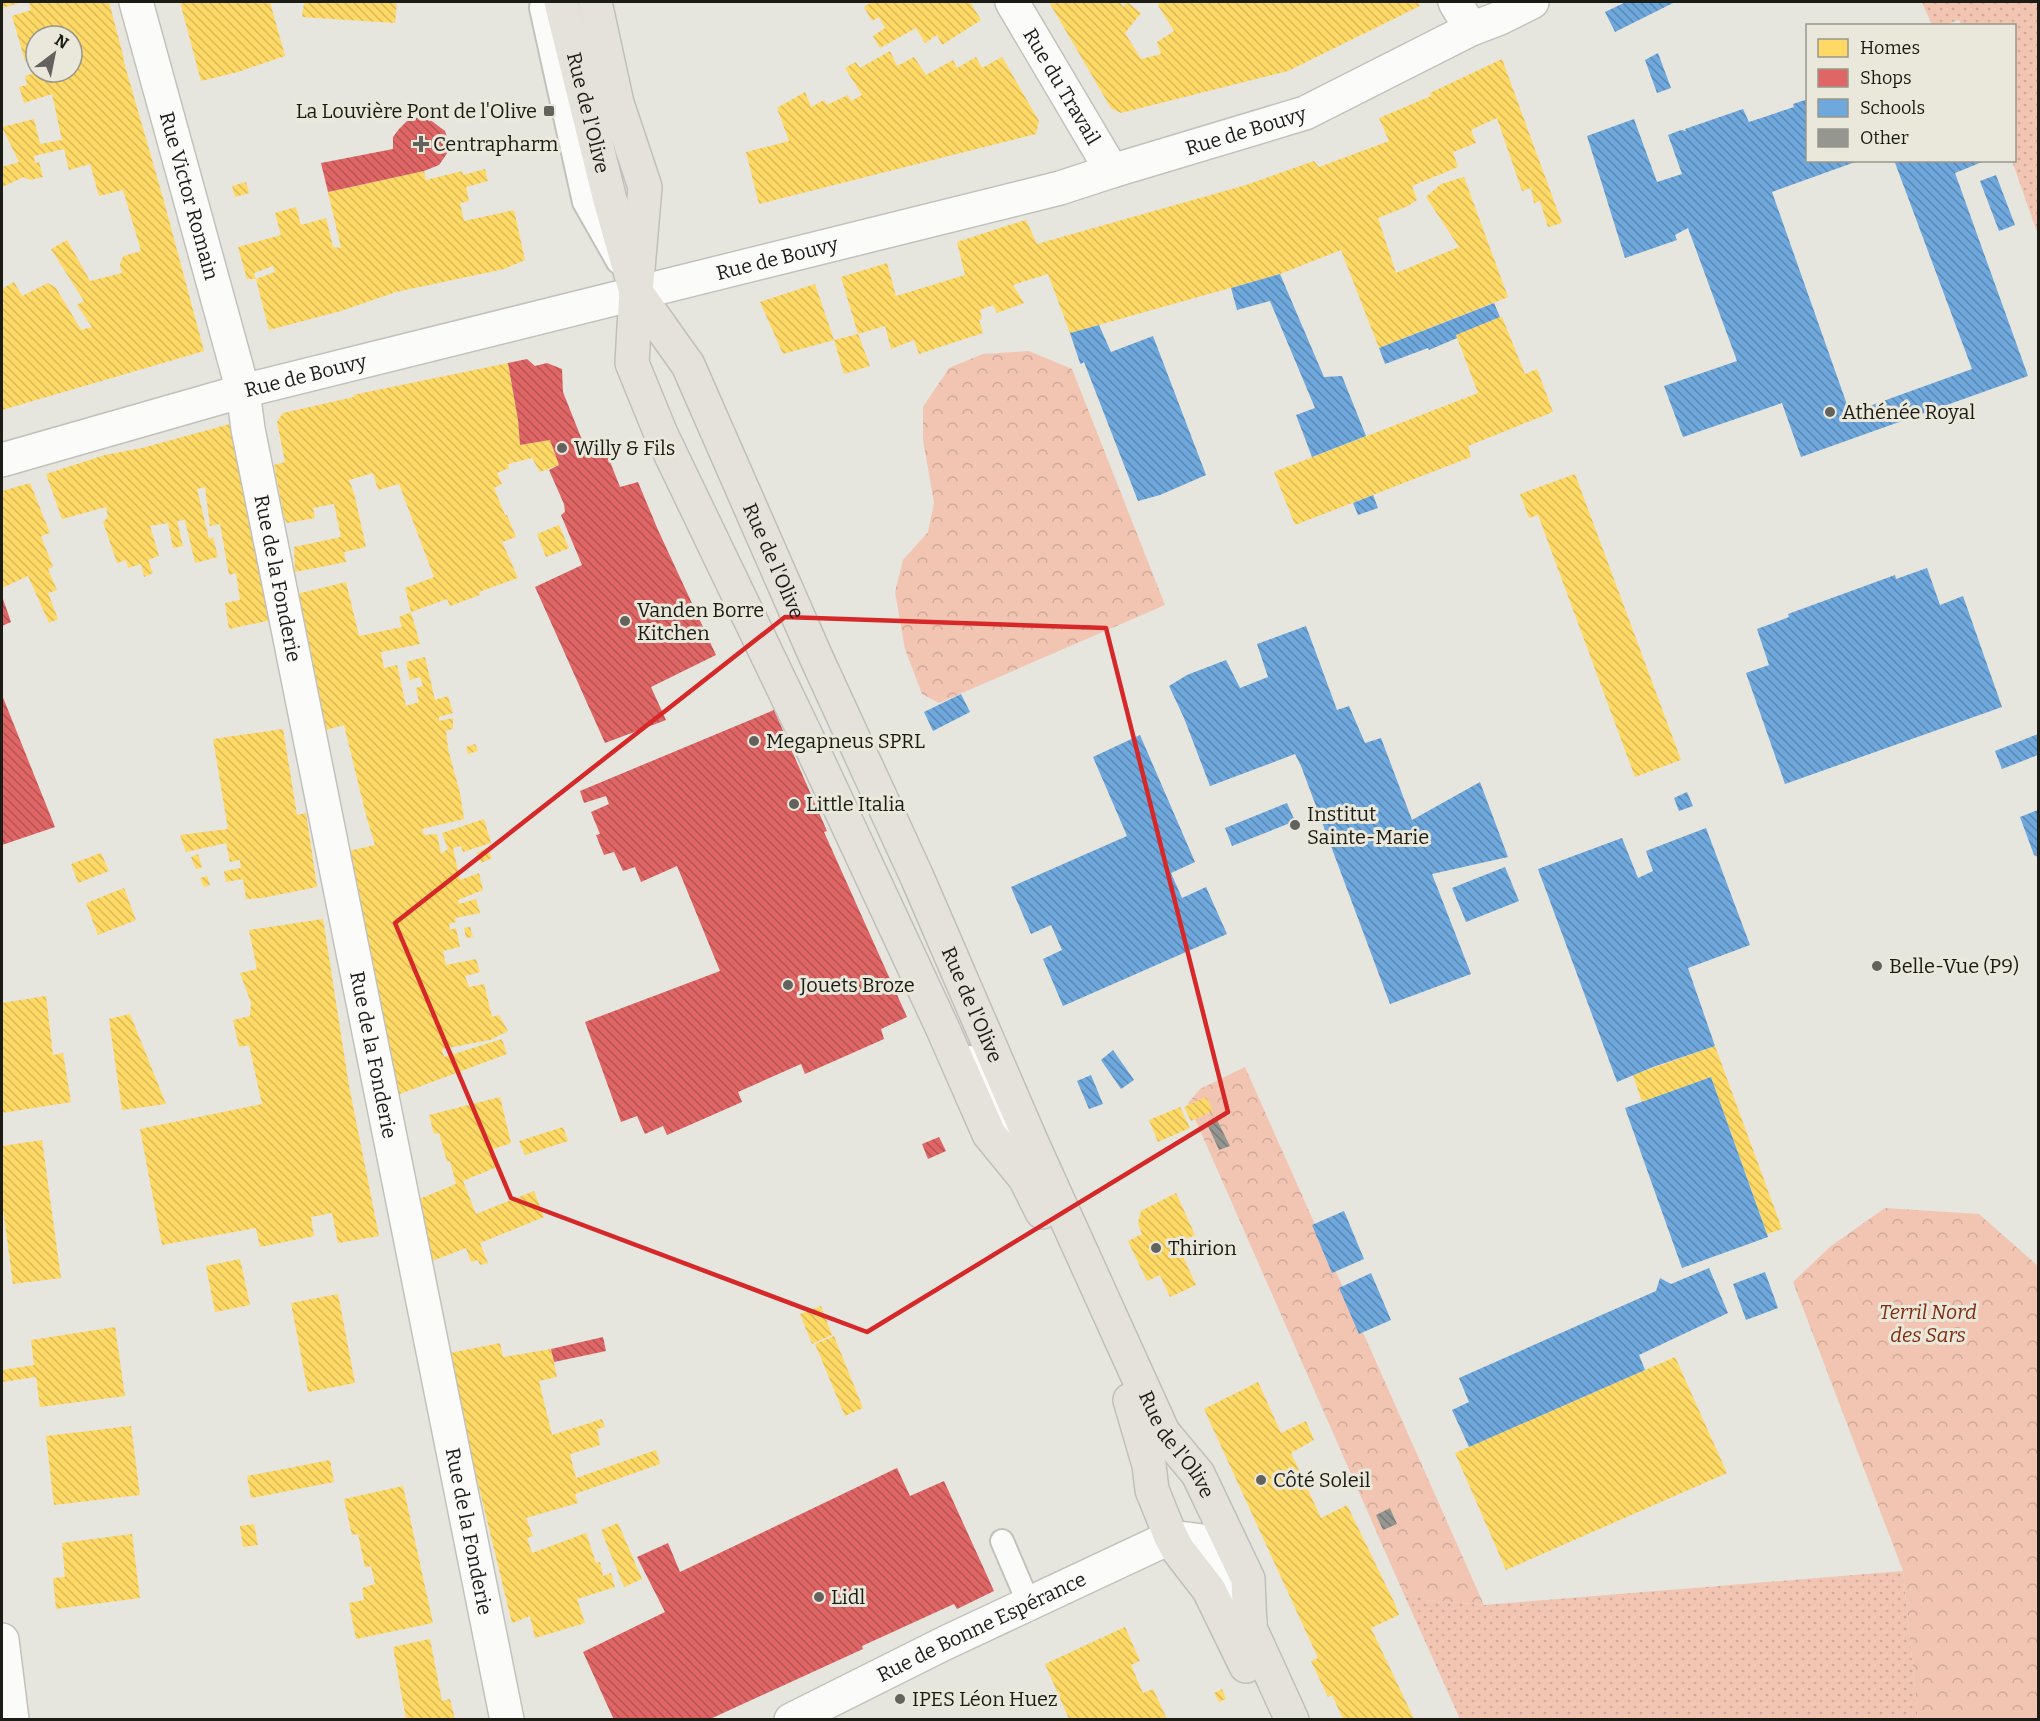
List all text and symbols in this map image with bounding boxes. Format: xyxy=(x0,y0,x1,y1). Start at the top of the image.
north arrow xyxy=(24,24,84,84)
street label: Rue du Travail xyxy=(1018,24,1106,149)
legend xyxy=(1806,24,2016,162)
text: N xyxy=(51,30,72,53)
text: Homes xyxy=(1860,37,1920,59)
street label: Rue de l'Olive xyxy=(562,50,615,176)
text: Shops xyxy=(1860,67,1912,89)
text: Schools xyxy=(1860,97,1925,119)
place label: La Louvière Pont de l'Olive xyxy=(296,99,537,123)
street label: Rue de Bouvy xyxy=(1183,101,1309,160)
marker: La Louvière Pont de l'Olive xyxy=(542,104,556,118)
street label: Rue Victor Romain xyxy=(155,109,224,283)
text: Other xyxy=(1860,127,1909,149)
place label: Centrapharm xyxy=(433,132,558,156)
marker: Centrapharm xyxy=(414,137,428,151)
street label: Rue de Bouvy xyxy=(714,231,841,285)
street label: Rue de Bouvy xyxy=(242,349,369,402)
place label: Athénée Royal xyxy=(1842,400,1975,424)
marker: Athénée Royal xyxy=(1823,405,1837,419)
place label: Willy & Fils xyxy=(574,436,675,460)
marker: Willy & Fils xyxy=(555,441,569,455)
street label: Rue de la Fonderie xyxy=(249,492,306,664)
street label: Rue de l'Olive xyxy=(738,499,810,622)
place label: Vanden Borre Kitchen xyxy=(637,598,764,645)
marker: Vanden Borre Kitchen xyxy=(618,614,632,628)
place label: Megapneus SPRL xyxy=(766,729,925,753)
marker: Megapneus SPRL xyxy=(747,734,761,748)
place label: Little Italia xyxy=(806,792,905,816)
marker: Little Italia xyxy=(787,797,801,811)
place label: Institut Sainte-Marie xyxy=(1307,802,1429,849)
marker: Institut Sainte-Marie xyxy=(1288,818,1302,832)
street label: Rue de l'Olive xyxy=(937,943,1008,1066)
place label: Belle-Vue (P9) xyxy=(1889,954,2019,978)
marker: Belle-Vue (P9) xyxy=(1870,959,1884,973)
street label: Rue de la Fonderie xyxy=(345,969,402,1141)
place label: Jouets Broze xyxy=(799,973,915,997)
marker: Jouets Broze xyxy=(781,978,795,992)
place label: Thirion xyxy=(1168,1236,1237,1260)
marker: Thirion xyxy=(1149,1241,1163,1255)
park label: Terril Nord des Sars xyxy=(1879,1300,1977,1347)
street label: Rue de l'Olive xyxy=(1134,1387,1220,1502)
street label: Rue de la Fonderie xyxy=(441,1445,498,1617)
place label: Côté Soleil xyxy=(1273,1468,1371,1492)
marker: Côté Soleil xyxy=(1254,1473,1268,1487)
street label: Rue de Bonne Espérance xyxy=(873,1567,1090,1687)
place label: Lidl xyxy=(831,1585,866,1609)
marker: Lidl xyxy=(812,1590,826,1604)
place label: IPES Léon Huez xyxy=(912,1687,1058,1711)
marker: IPES Léon Huez xyxy=(893,1692,907,1706)

